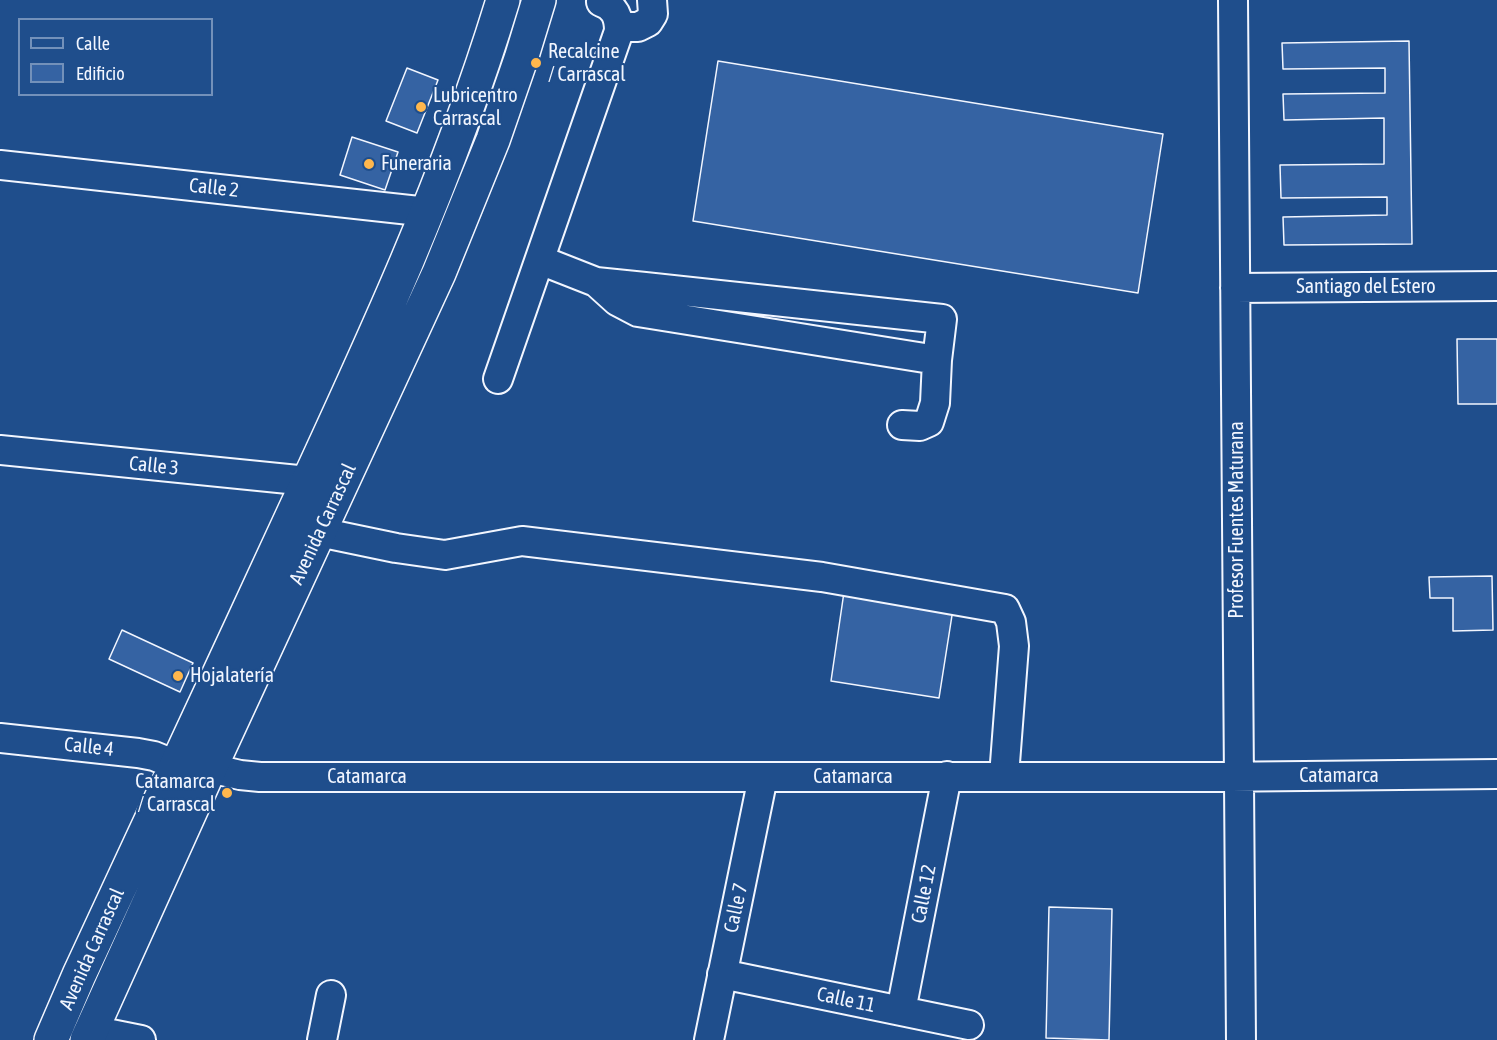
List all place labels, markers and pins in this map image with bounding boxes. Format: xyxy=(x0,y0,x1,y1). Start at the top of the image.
place label: Recalcine / Carrascal xyxy=(548,40,626,87)
marker: Recalcine / Carrascal xyxy=(529,56,543,70)
place label: Lubricentro Carrascal xyxy=(433,84,518,131)
marker: Lubricentro Carrascal xyxy=(414,100,428,114)
place label: Funeraria xyxy=(381,152,452,176)
marker: Funeraria xyxy=(362,157,376,171)
place label: Hojalatería xyxy=(190,664,274,688)
marker: Hojalatería xyxy=(171,669,185,683)
place label: Catamarca / Carrascal xyxy=(135,770,215,817)
marker: Catamarca / Carrascal xyxy=(220,786,234,800)

